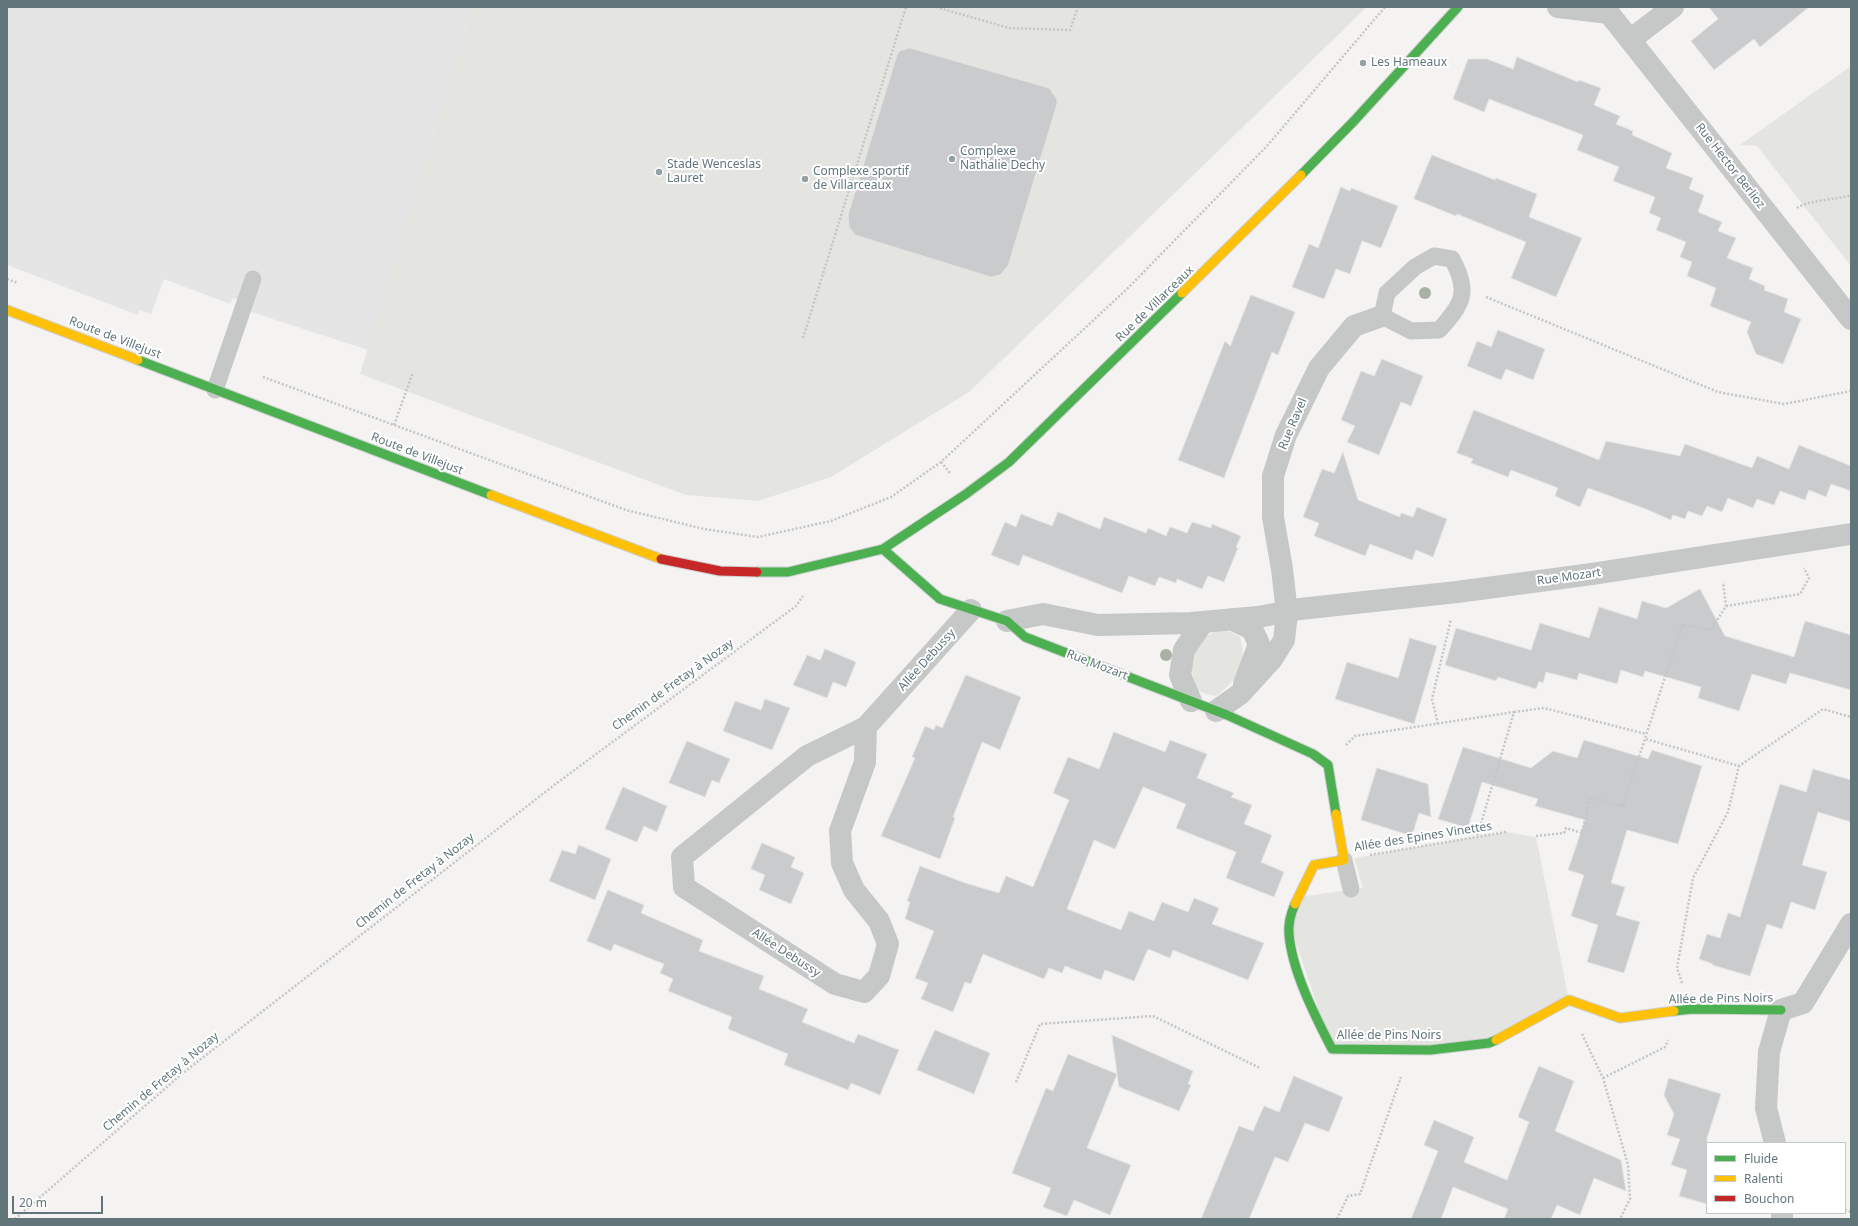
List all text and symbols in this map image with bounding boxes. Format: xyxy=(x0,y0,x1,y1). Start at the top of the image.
place label: Les Hameaux xyxy=(1371,56,1447,70)
marker: Les Hameaux xyxy=(1358,58,1368,68)
street label: Rue Hector Berlioz xyxy=(1692,120,1768,212)
place label: Complexe Nathalie Dechy xyxy=(960,145,1045,173)
marker: Complexe Nathalie Dechy xyxy=(947,154,957,164)
place label: Stade Wenceslas Lauret xyxy=(667,158,761,186)
place label: Complexe sportif de Villarceaux xyxy=(813,165,909,193)
marker: Stade Wenceslas Lauret xyxy=(654,167,664,177)
marker: Complexe sportif de Villarceaux xyxy=(800,174,810,184)
street label: Rue de Villarceaux xyxy=(1113,263,1197,345)
street label: Route de Villejust xyxy=(67,314,163,362)
street label: Rue Ravel xyxy=(1276,396,1310,452)
street label: Route de Villejust xyxy=(369,430,465,478)
street label: Rue Mozart xyxy=(1536,565,1602,589)
street label: Allée Debussy xyxy=(895,626,959,694)
street label: Chemin de Fretay à Nozay xyxy=(610,636,736,734)
street label: Rue Mozart xyxy=(1064,647,1130,683)
street label: Allée des Epines Vinettes xyxy=(1353,819,1493,855)
street label: Chemin de Fretay à Nozay xyxy=(353,830,477,932)
street label: Allée Debussy xyxy=(749,926,823,980)
street label: Allée de Pins Noirs xyxy=(1669,991,1773,1007)
street label: Chemin de Fretay à Nozay xyxy=(100,1029,222,1135)
street label: Allée de Pins Noirs xyxy=(1337,1029,1441,1043)
legend xyxy=(1706,1142,1846,1214)
text: Fluide xyxy=(1744,1150,1778,1167)
text: Ralenti xyxy=(1744,1170,1783,1187)
scale bar xyxy=(14,1188,105,1214)
text: Bouchon xyxy=(1744,1190,1794,1207)
text: 20 m xyxy=(19,1194,47,1211)

